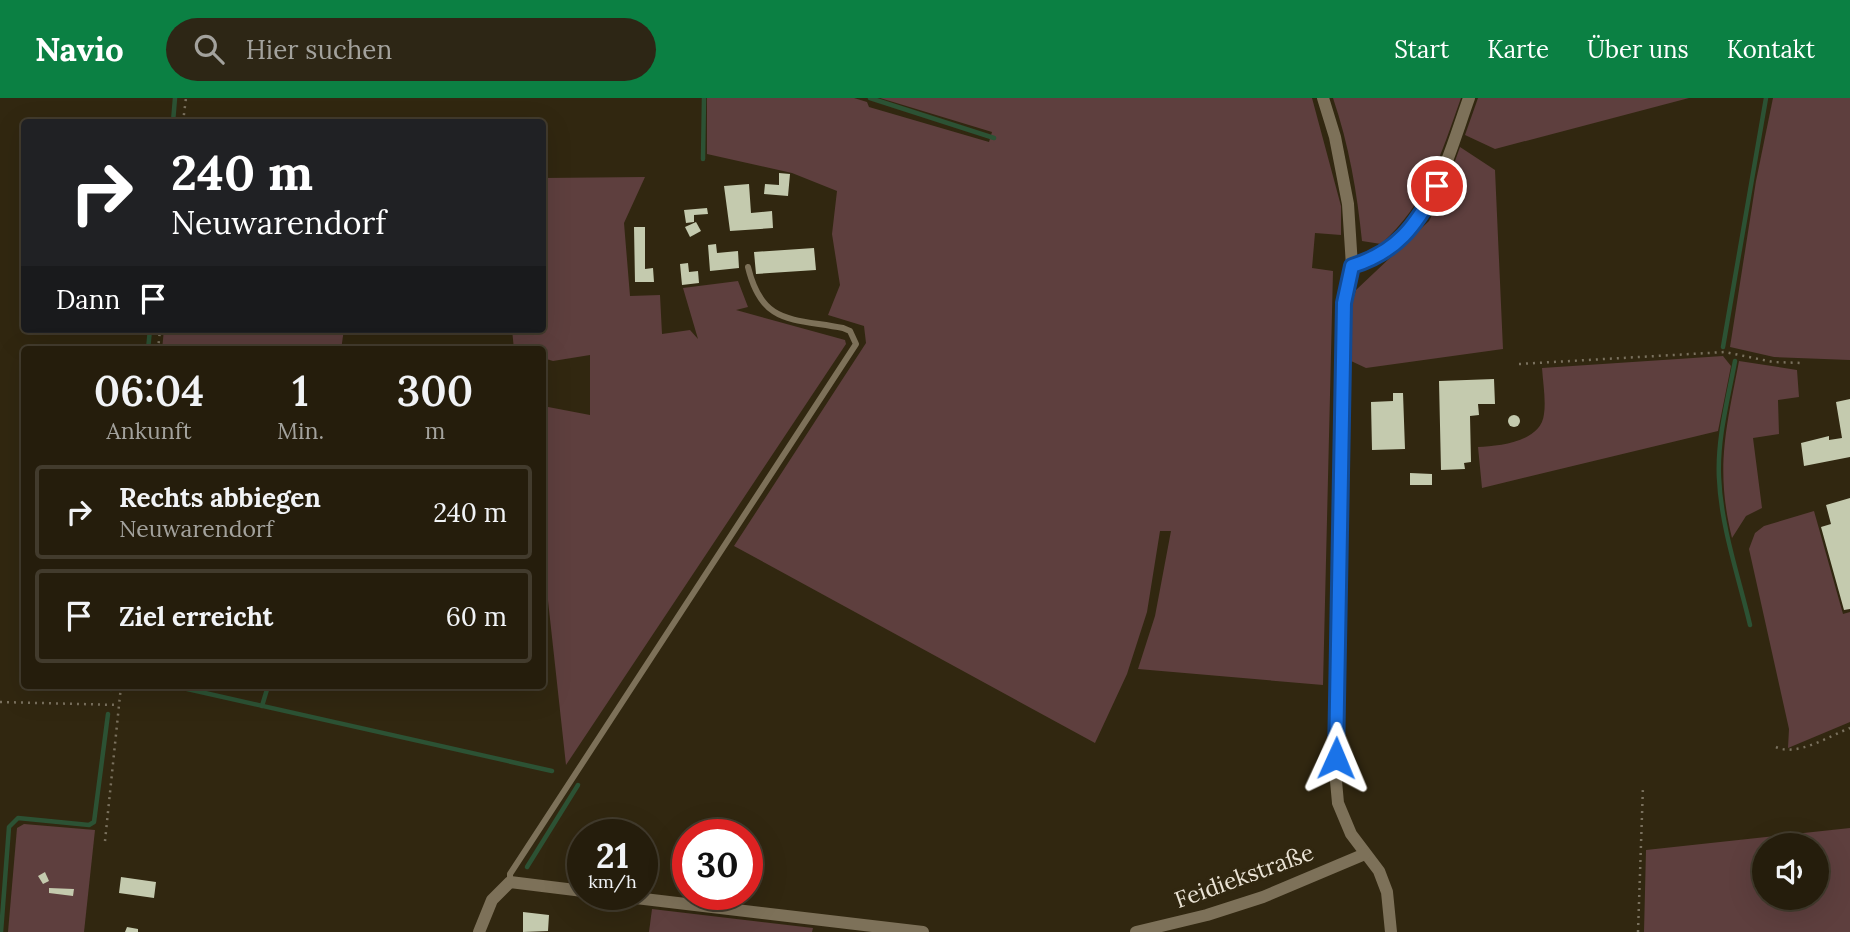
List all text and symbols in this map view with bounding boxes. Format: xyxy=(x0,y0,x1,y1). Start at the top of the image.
search box xyxy=(166,18,656,81)
text: Navio xyxy=(35,28,124,70)
icon: search xyxy=(190,30,228,68)
text: Hier suchen xyxy=(246,33,392,66)
text: Start xyxy=(1394,34,1449,65)
text: Karte xyxy=(1487,34,1549,65)
text: Über uns xyxy=(1587,34,1689,65)
text: Kontakt xyxy=(1727,34,1815,65)
text: 240 m xyxy=(171,141,313,203)
icon: right xyxy=(56,147,147,238)
pin xyxy=(1407,156,1467,216)
icon: arrive xyxy=(1418,167,1456,205)
text: Neuwarendorf xyxy=(171,202,386,243)
icon: arrive xyxy=(134,280,172,318)
text: Dann xyxy=(56,283,120,316)
text: 06:04 xyxy=(94,364,204,418)
text: 1 xyxy=(292,364,309,418)
text: 300 xyxy=(397,364,473,418)
text: Ankunft xyxy=(106,416,192,445)
text: Min. xyxy=(277,416,324,445)
text: m xyxy=(425,416,445,445)
text: Rechts abbiegen xyxy=(119,481,321,514)
icon: right xyxy=(60,493,98,531)
text: 240 m xyxy=(433,496,507,529)
text: Neuwarendorf xyxy=(119,514,274,543)
icon: arrive xyxy=(60,597,98,635)
text: Ziel erreicht xyxy=(119,600,273,633)
text: 60 m xyxy=(446,600,507,633)
position arrow xyxy=(1299,721,1373,795)
speed limit sign: 30 xyxy=(672,819,763,910)
text: 21 xyxy=(596,833,629,878)
map controls xyxy=(1752,833,1829,910)
button: sound xyxy=(1752,833,1829,910)
street label: Feidiekstraße xyxy=(1170,837,1317,914)
text: km/h xyxy=(588,870,637,893)

